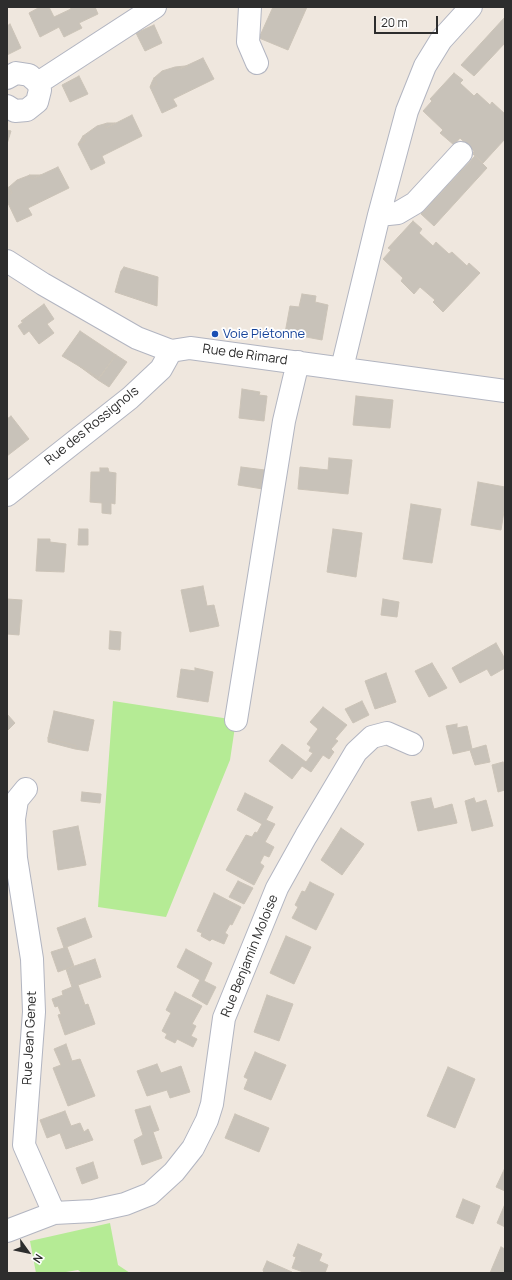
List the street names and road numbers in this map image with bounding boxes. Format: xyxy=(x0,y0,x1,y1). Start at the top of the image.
street label: Rue de Rimard xyxy=(201,341,289,369)
street label: Rue des Rossignols xyxy=(42,383,142,469)
street label: Rue Benjamin Moloise xyxy=(218,892,282,1020)
street label: Rue Jean Genet xyxy=(20,991,40,1085)

